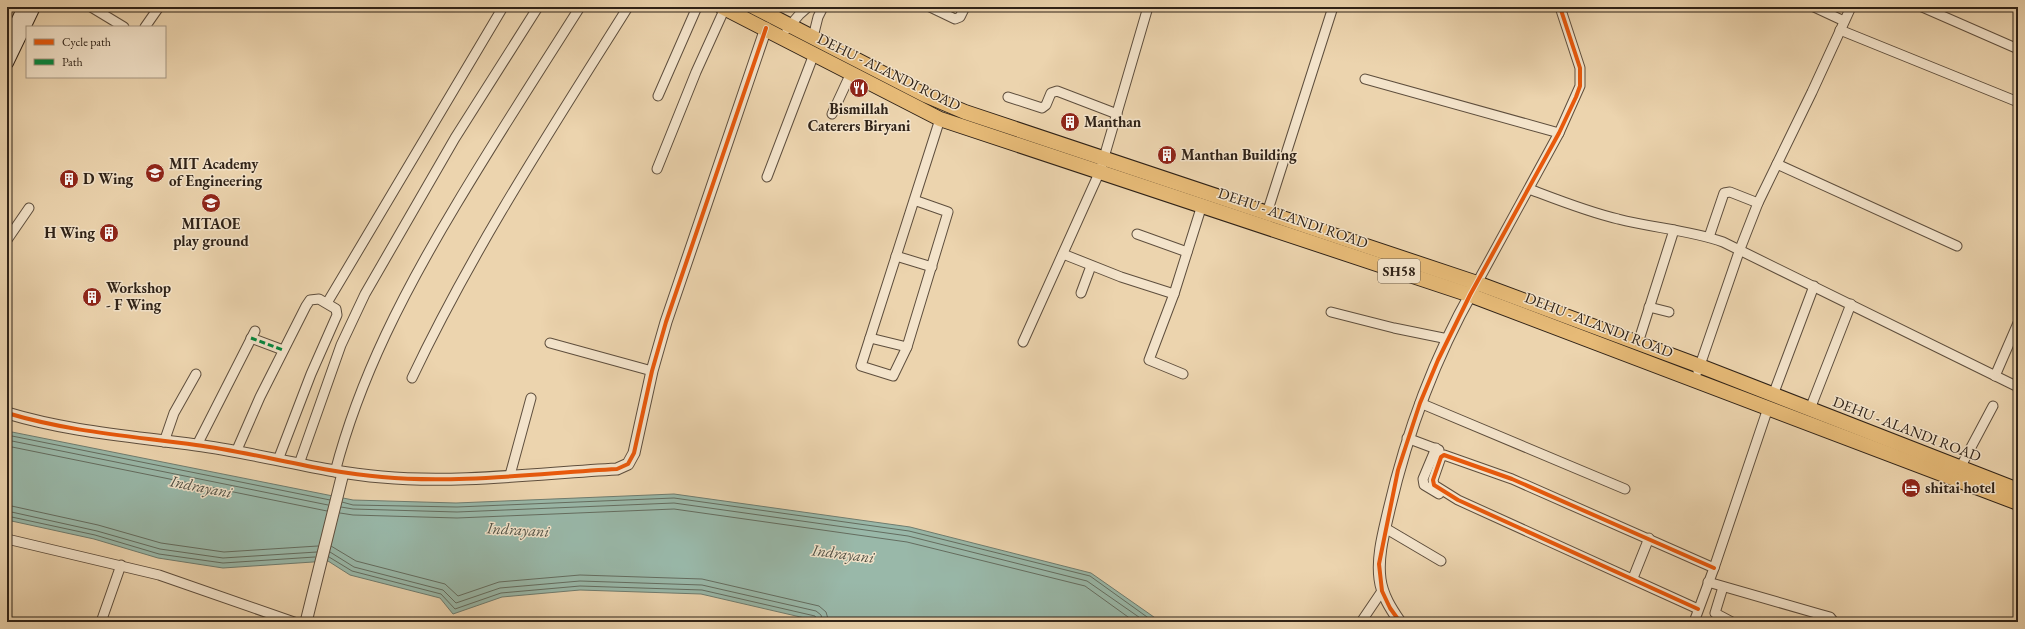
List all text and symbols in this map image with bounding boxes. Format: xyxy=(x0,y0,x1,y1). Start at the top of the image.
legend xyxy=(26,26,166,78)
street label: DEHU - ALANDI ROAD xyxy=(814,29,964,115)
text: Cycle path xyxy=(62,34,111,50)
text: Path xyxy=(62,54,83,70)
restaurant icon: Bismillah Caterers Biryani xyxy=(848,77,870,99)
place label: Bismillah Caterers Biryani xyxy=(808,99,911,135)
building icon: Manthan xyxy=(1059,111,1081,133)
place label: Manthan xyxy=(1084,112,1142,131)
building icon: Manthan Building xyxy=(1156,144,1178,166)
place label: Manthan Building xyxy=(1181,145,1297,164)
place label: MIT Academy of Engineering xyxy=(169,154,263,190)
school or university icon: MIT Academy of Engineering xyxy=(144,162,166,184)
building icon: D Wing xyxy=(58,168,80,190)
place label: D Wing xyxy=(83,169,134,188)
street label: DEHU - ALANDI ROAD xyxy=(1216,183,1371,252)
school or university icon: MITAOE play ground xyxy=(200,192,222,214)
place label: MITAOE play ground xyxy=(173,214,249,250)
building icon: H Wing xyxy=(98,222,120,244)
place label: H Wing xyxy=(44,223,95,242)
road number: SH58 xyxy=(1378,259,1420,283)
place label: Workshop - F Wing xyxy=(106,278,171,314)
building icon: Workshop - F Wing xyxy=(81,286,103,308)
street label: DEHU - ALANDI ROAD xyxy=(1522,287,1676,362)
street label: DEHU - ALANDI ROAD xyxy=(1830,391,1984,466)
water label: Indrayani xyxy=(167,470,235,503)
hotel icon: shitai hotel xyxy=(1900,477,1922,499)
place label: shitai hotel xyxy=(1925,478,1996,497)
water label: Indrayani xyxy=(485,517,551,542)
water label: Indrayani xyxy=(810,539,877,568)

